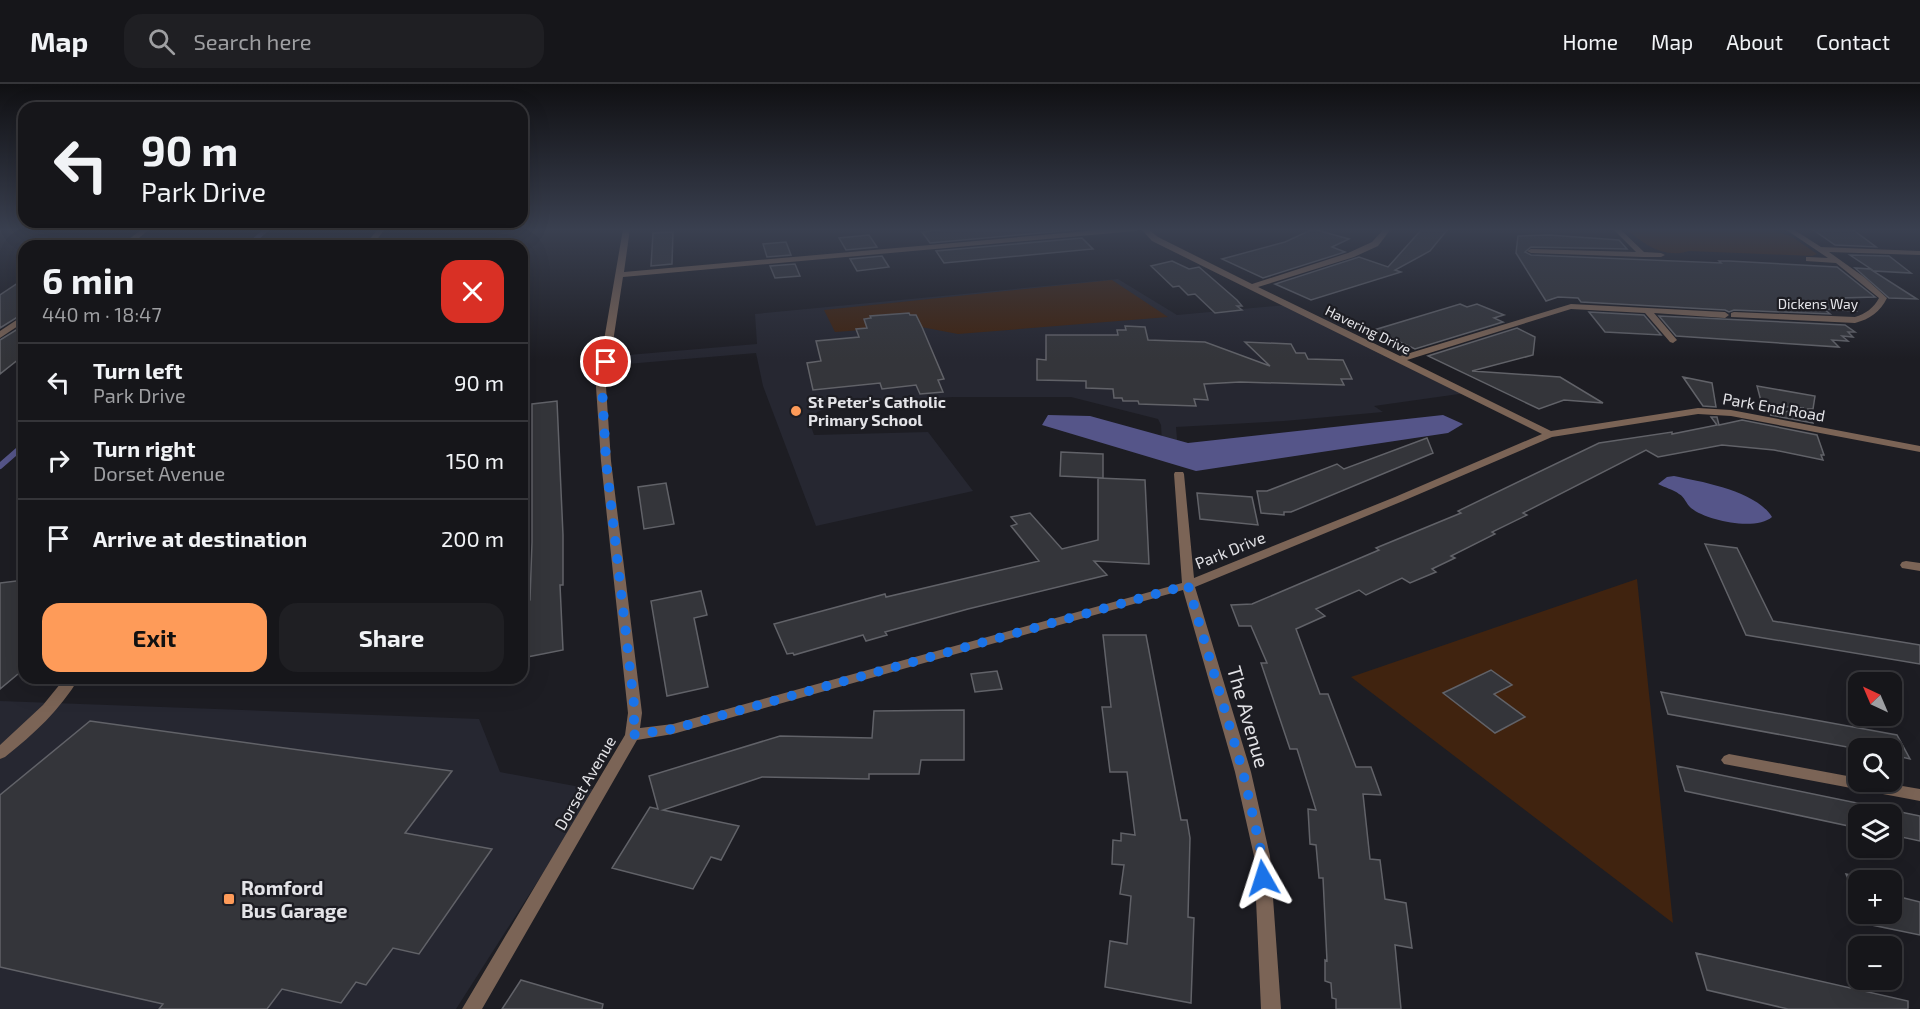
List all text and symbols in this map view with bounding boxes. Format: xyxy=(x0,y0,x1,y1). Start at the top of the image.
search box xyxy=(124,14,544,68)
text: Map xyxy=(30,24,88,58)
icon: search xyxy=(145,25,178,58)
text: Search here xyxy=(193,28,312,54)
text: Home xyxy=(1562,29,1618,54)
text: Map xyxy=(1651,29,1693,54)
text: About xyxy=(1726,29,1783,54)
text: Contact xyxy=(1816,29,1890,54)
text: 90 m xyxy=(141,124,238,174)
icon: left xyxy=(42,126,120,204)
text: Park Drive xyxy=(141,175,266,207)
text: 6 min xyxy=(42,258,134,301)
button: close xyxy=(441,260,504,323)
street label: Dickens Way xyxy=(1778,295,1859,312)
street label: Havering Drive xyxy=(1323,301,1414,358)
text: 440 m · 18:47 xyxy=(42,302,162,326)
pin xyxy=(580,336,631,387)
icon: arrive xyxy=(589,345,622,378)
text: Turn left xyxy=(93,357,182,383)
icon: left xyxy=(42,366,75,399)
text: 90 m xyxy=(454,369,504,395)
text: Park Drive xyxy=(93,383,186,407)
street label: Park End Road xyxy=(1721,388,1827,425)
place label: St Peter's Catholic Primary School xyxy=(808,392,946,430)
marker: St Peter's Catholic Primary School xyxy=(789,404,803,418)
text: Turn right xyxy=(93,435,195,461)
icon: right xyxy=(42,444,75,477)
text: 150 m xyxy=(446,447,504,473)
text: Dorset Avenue xyxy=(93,461,225,485)
icon: arrive xyxy=(42,522,75,555)
text: Arrive at destination xyxy=(93,525,307,551)
text: 200 m xyxy=(441,525,504,551)
street label: Park Drive xyxy=(1192,527,1268,572)
button: Exit xyxy=(42,603,267,672)
button: Share xyxy=(279,603,504,672)
street label: The Avenue xyxy=(1223,663,1275,770)
north arrow xyxy=(1848,672,1902,726)
map controls xyxy=(1848,672,1902,990)
street label: Dorset Avenue xyxy=(550,732,619,833)
button: search xyxy=(1848,738,1902,792)
button: layers xyxy=(1848,804,1902,858)
position arrow xyxy=(1231,846,1295,910)
button: + xyxy=(1848,870,1902,924)
place label: Romford Bus Garage xyxy=(241,875,348,922)
marker: Romford Bus Garage xyxy=(222,892,236,906)
button: − xyxy=(1848,936,1902,990)

